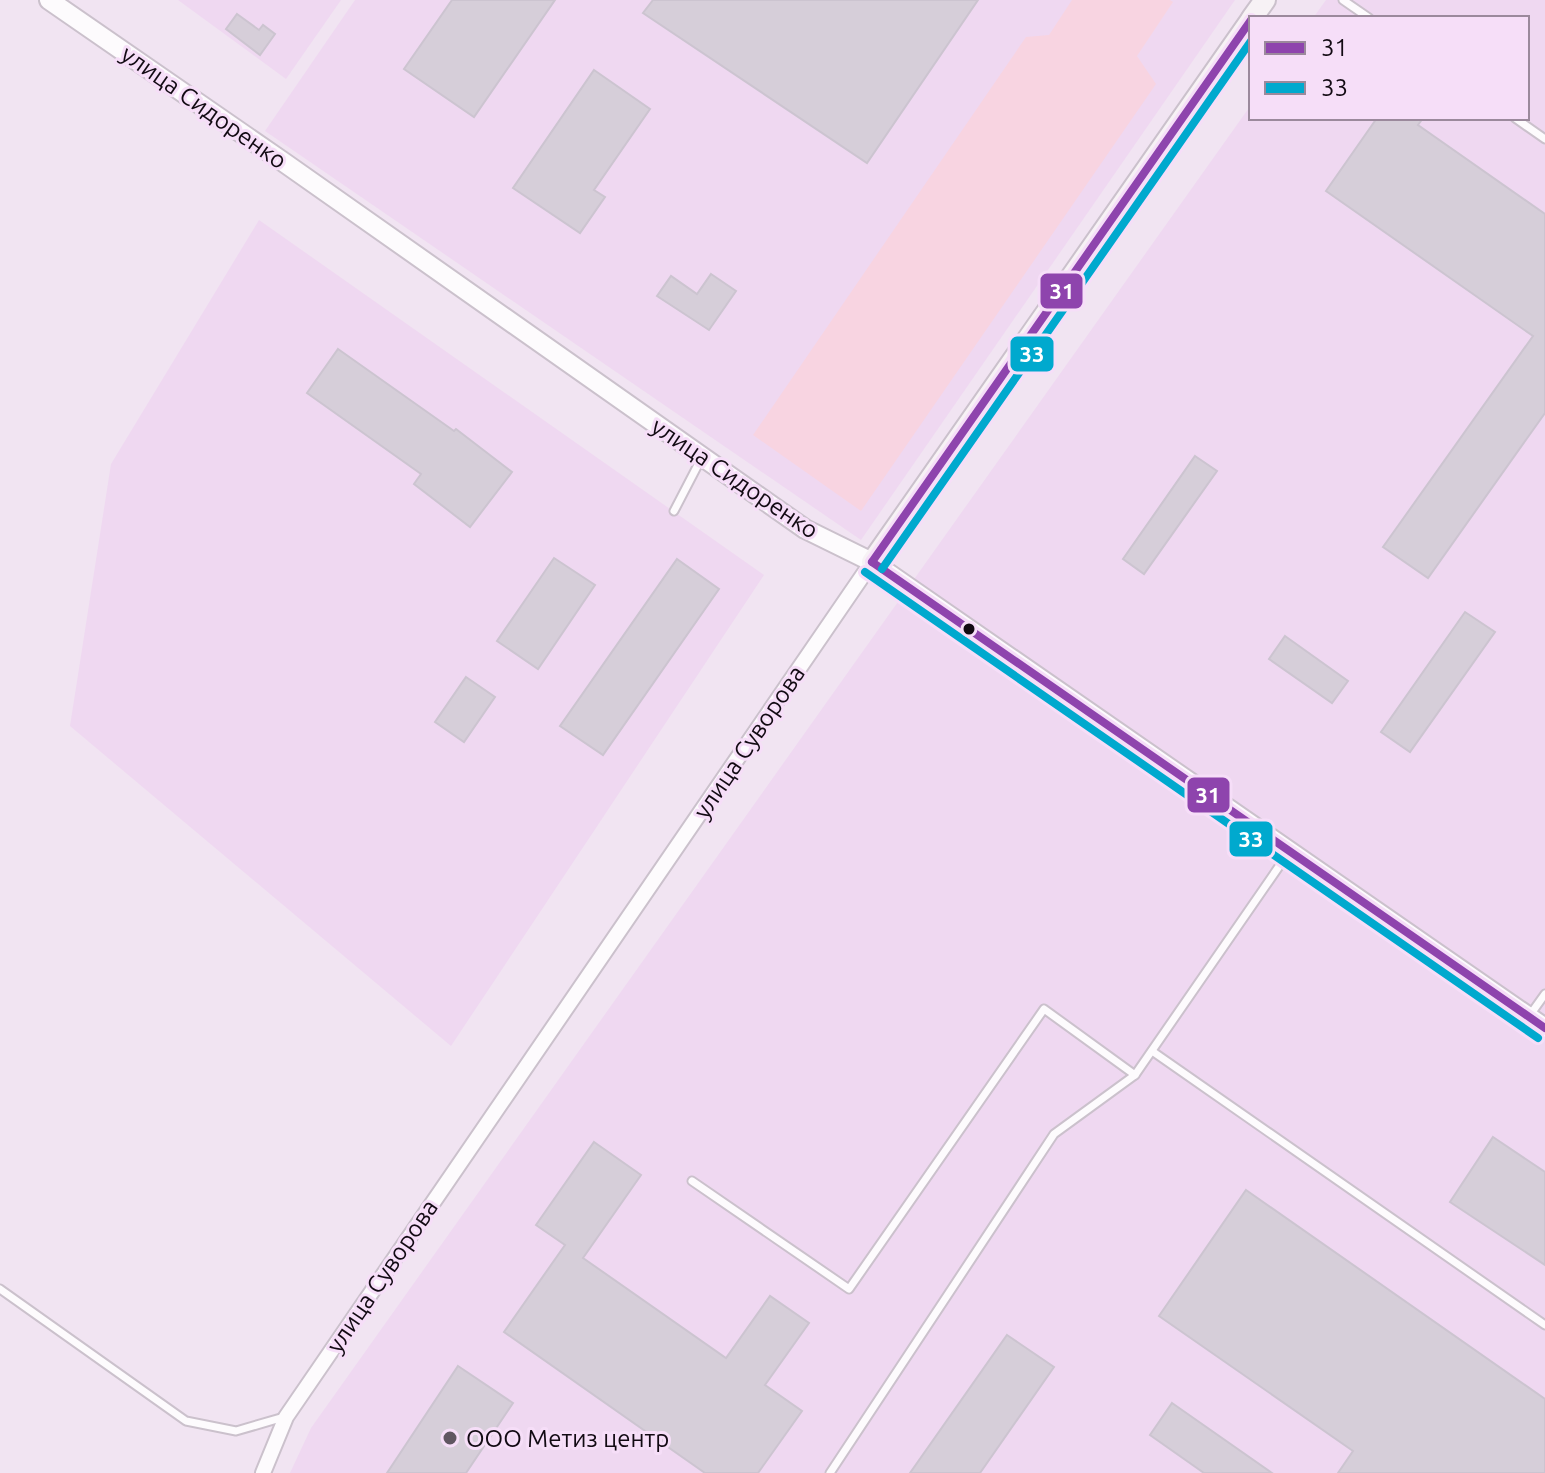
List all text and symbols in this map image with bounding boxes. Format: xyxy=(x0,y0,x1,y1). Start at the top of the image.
legend xyxy=(1249,16,1529,120)
text: 31 xyxy=(1321,34,1348,61)
street label: улица Сидоренко xyxy=(116,40,292,174)
text: 33 xyxy=(1321,74,1348,101)
line badge: 31 xyxy=(1039,272,1084,310)
text: 31 xyxy=(1050,278,1074,303)
line badge: 33 xyxy=(1009,335,1055,373)
text: 33 xyxy=(1020,341,1044,366)
street label: улица Сидоренко xyxy=(646,412,824,544)
unlabelled marker xyxy=(961,621,977,637)
street label: улица Суворова xyxy=(688,660,810,824)
line badge: 31 xyxy=(1186,776,1231,814)
text: 31 xyxy=(1196,782,1220,807)
line badge: 33 xyxy=(1228,820,1274,858)
text: 33 xyxy=(1239,826,1263,851)
street label: улица Суворова xyxy=(321,1194,443,1358)
place label: ООО Метиз центр xyxy=(466,1425,669,1452)
marker: ООО Метиз центр xyxy=(441,1429,459,1447)

